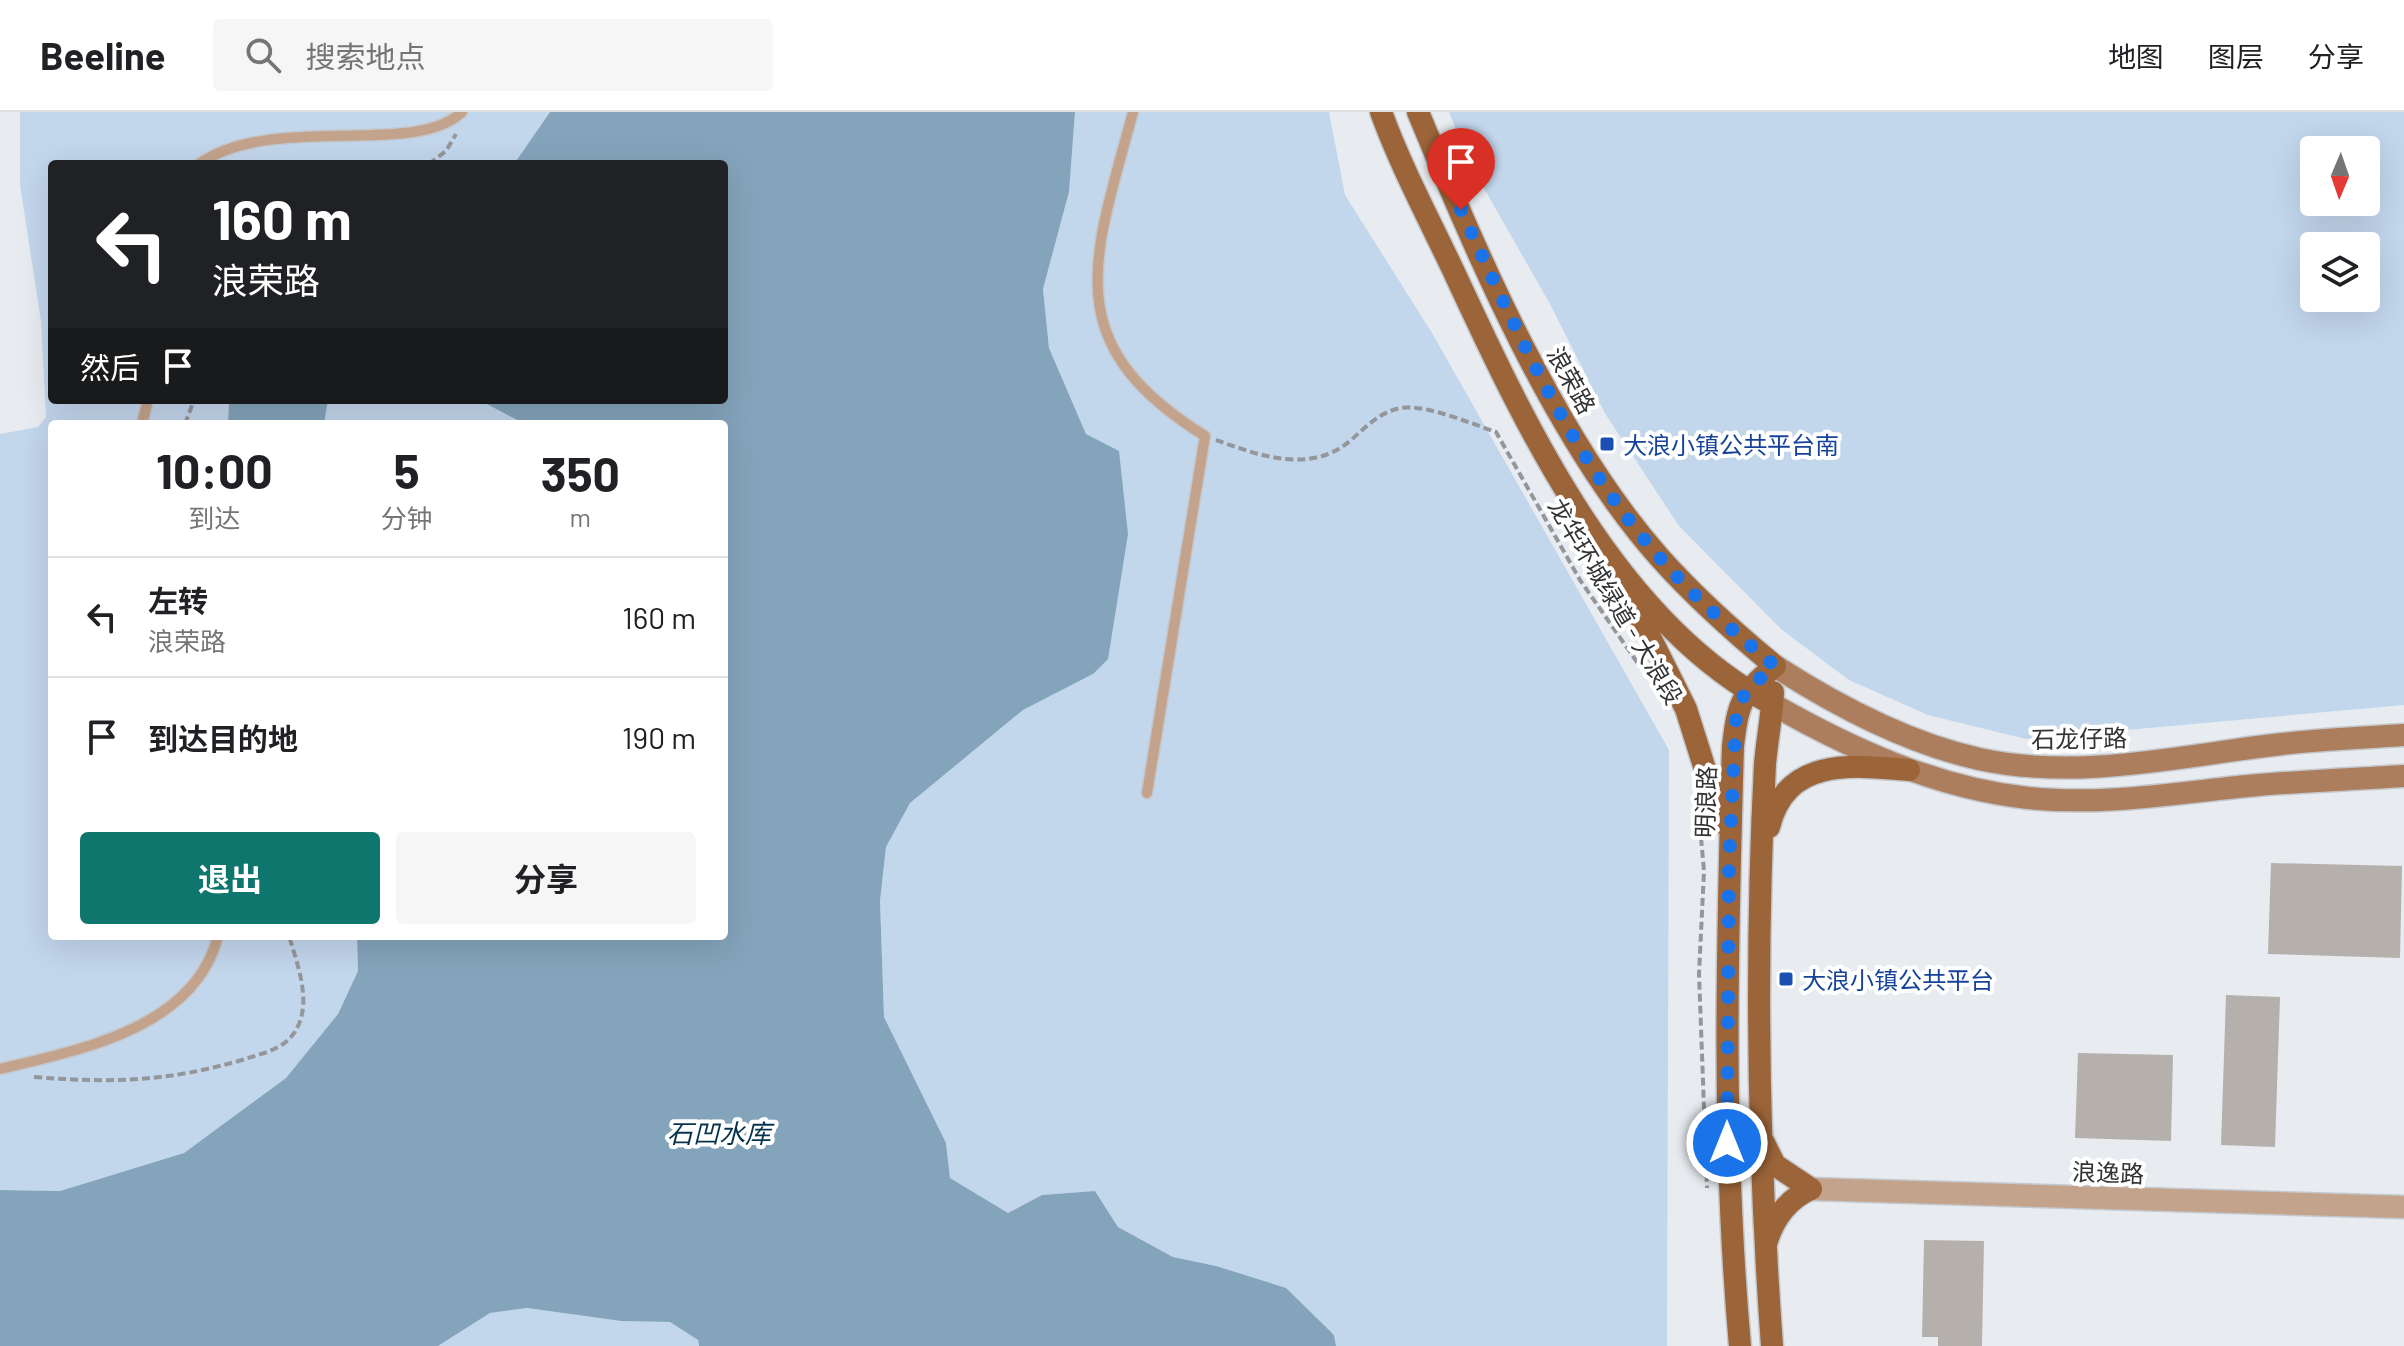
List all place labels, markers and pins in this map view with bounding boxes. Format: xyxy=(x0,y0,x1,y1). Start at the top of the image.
pin xyxy=(1427,128,1495,210)
place label: 大浪小镇公共平台南 xyxy=(1623,430,1839,459)
marker: 大浪小镇公共平台南 xyxy=(1598,435,1616,453)
place label: 大浪小镇公共平台 xyxy=(1802,965,1994,994)
marker: 大浪小镇公共平台 xyxy=(1777,970,1795,988)

